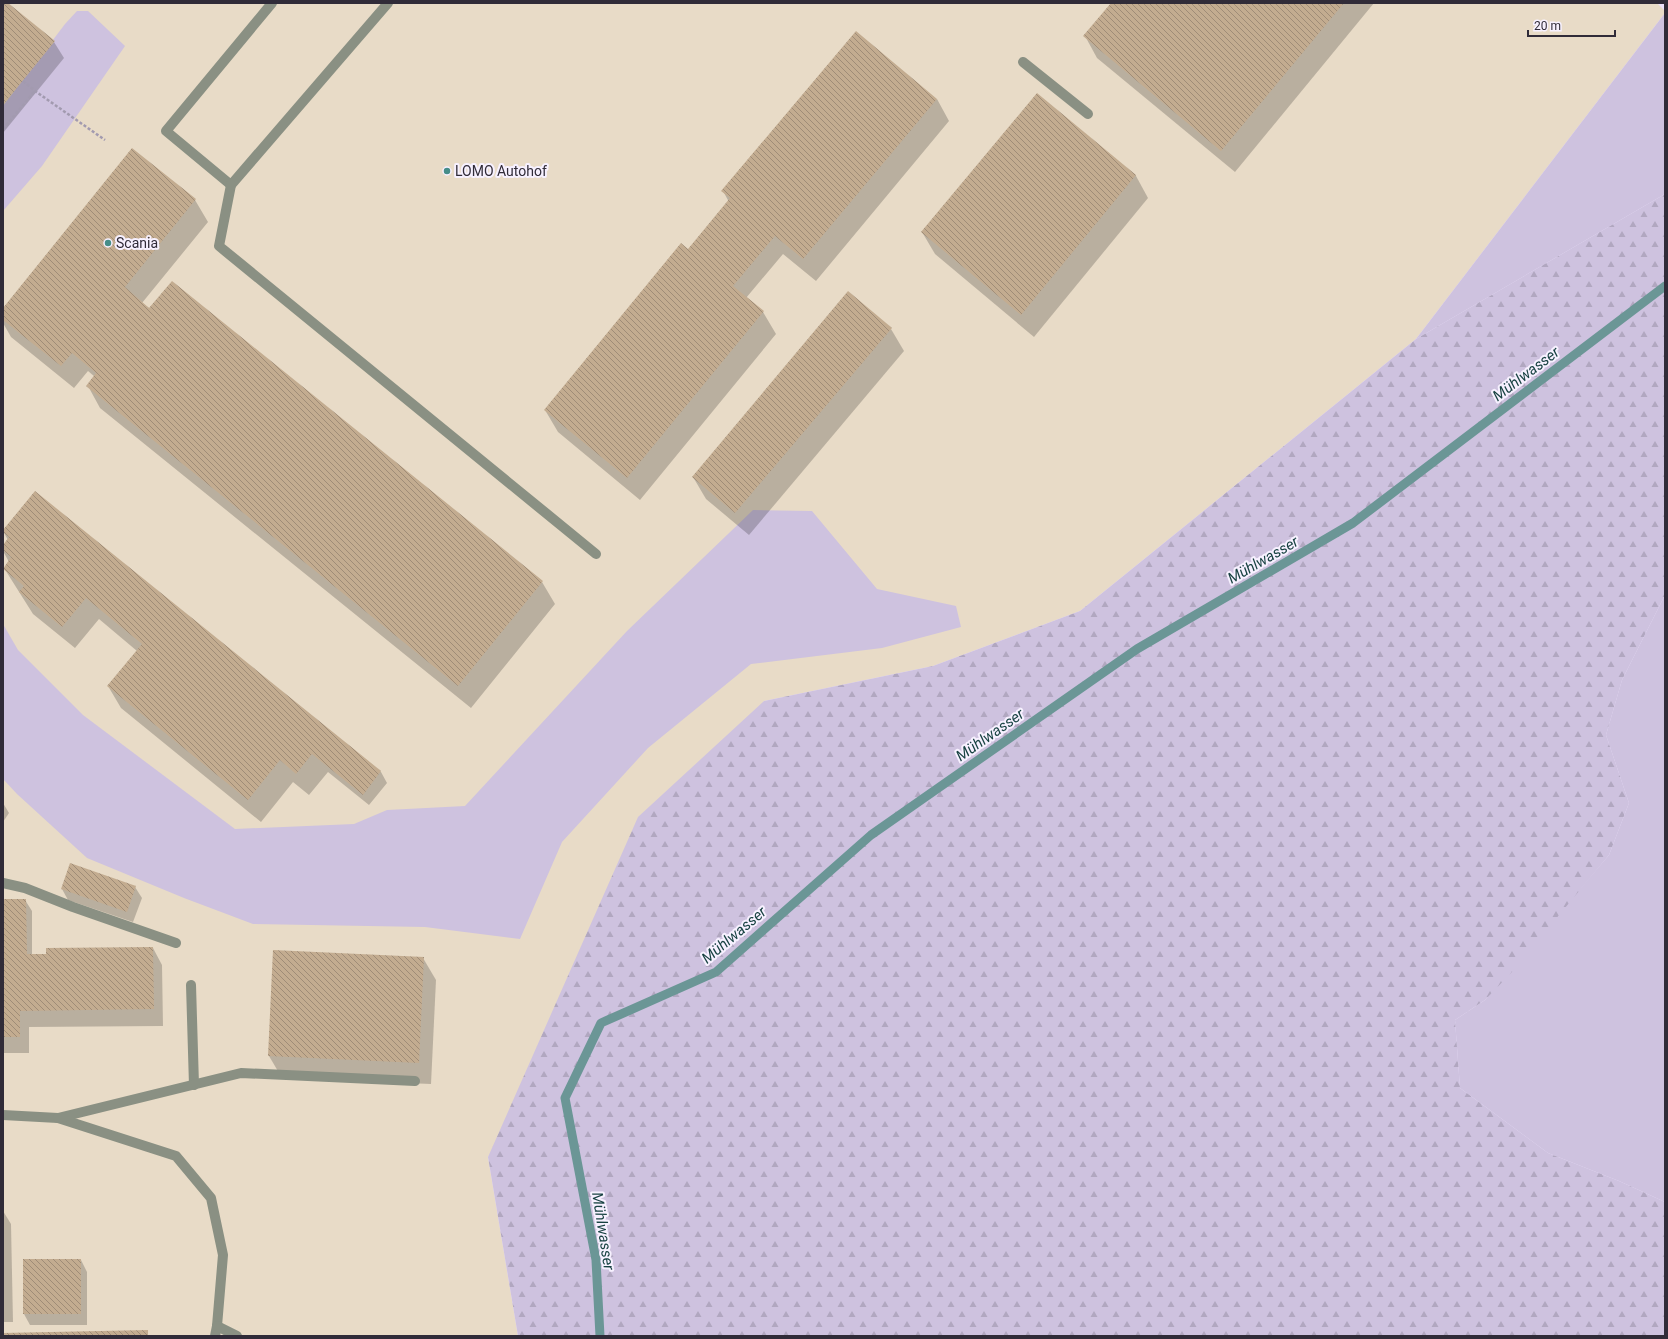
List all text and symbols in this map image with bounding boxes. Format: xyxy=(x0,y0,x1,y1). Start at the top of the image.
scale bar xyxy=(1528,12,1615,38)
text: 20 m xyxy=(1534,19,1561,33)
place label: LOMO Autohof xyxy=(455,163,547,179)
marker: LOMO Autohof xyxy=(442,166,452,176)
place label: Scania xyxy=(116,235,158,251)
marker: Scania xyxy=(103,238,113,248)
water label: Mühlwasser xyxy=(1489,342,1564,405)
water label: Mühlwasser xyxy=(1224,532,1303,587)
water label: Mühlwasser xyxy=(953,704,1028,765)
water label: Mühlwasser xyxy=(698,902,771,967)
water label: Mühlwasser xyxy=(588,1191,618,1272)

